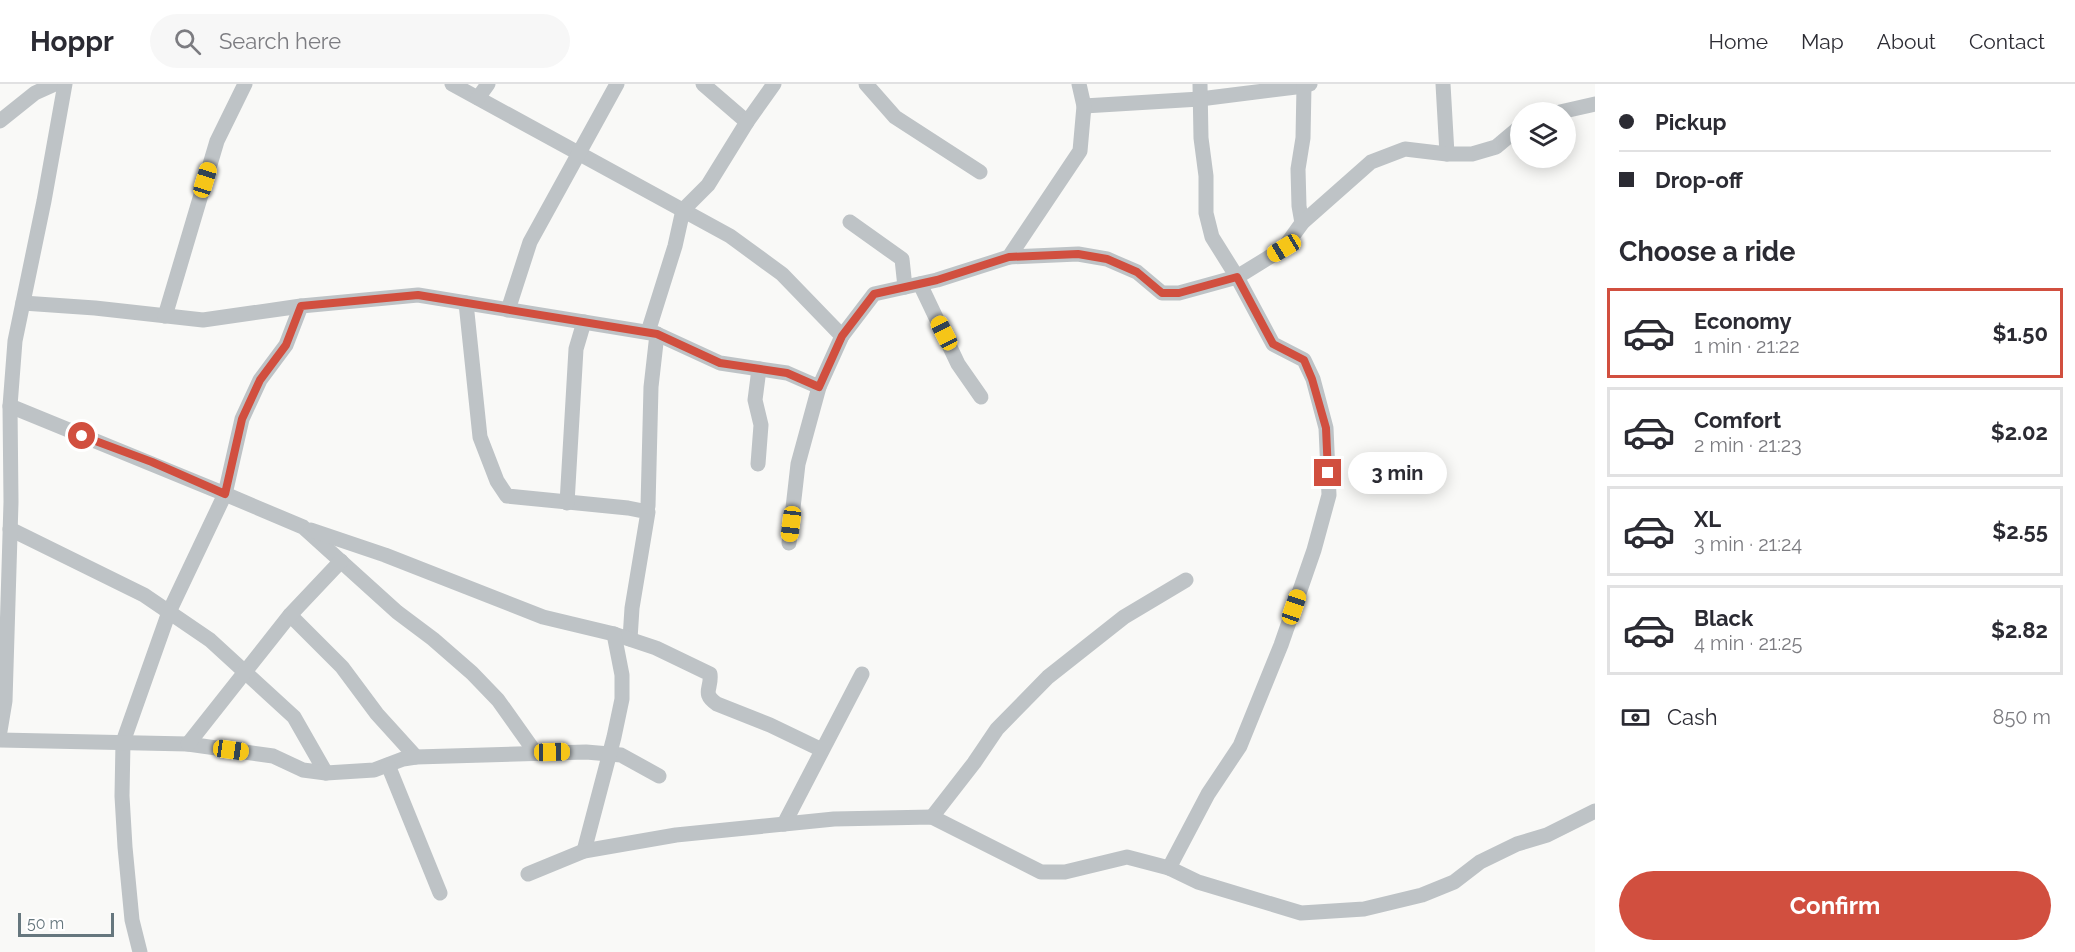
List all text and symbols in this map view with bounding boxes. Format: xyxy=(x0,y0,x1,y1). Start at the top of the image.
search box xyxy=(150,14,570,68)
text: Hoppr xyxy=(30,25,114,58)
icon: search xyxy=(171,25,204,58)
text: Search here xyxy=(219,28,341,54)
text: Home xyxy=(1709,29,1768,54)
text: Map xyxy=(1801,29,1844,54)
text: About xyxy=(1877,29,1936,54)
text: Contact xyxy=(1969,29,2045,54)
map controls xyxy=(1510,102,1576,168)
button: layers xyxy=(1510,102,1576,168)
text: Pickup xyxy=(1655,109,1727,135)
car xyxy=(191,160,219,200)
text: Drop-off xyxy=(1655,167,1743,193)
car xyxy=(1264,231,1304,265)
text: Choose a ride xyxy=(1619,236,1795,267)
icon: car xyxy=(1622,306,1676,360)
text: Economy xyxy=(1694,308,1792,334)
car xyxy=(928,313,960,353)
text: $1.50 xyxy=(1993,320,2048,346)
text: 1 min · 21:22 xyxy=(1694,334,1800,358)
icon: car xyxy=(1622,405,1676,459)
text: Comfort xyxy=(1694,407,1781,433)
text: $2.02 xyxy=(1991,419,2048,445)
route start xyxy=(68,422,95,449)
text: 2 min · 21:23 xyxy=(1694,433,1802,457)
callout: 3 min xyxy=(1349,452,1448,494)
route end xyxy=(1314,459,1341,486)
text: 3 min xyxy=(1372,461,1423,485)
icon: car xyxy=(1622,504,1676,558)
car xyxy=(780,505,802,543)
text: XL xyxy=(1694,506,1721,532)
text: $2.55 xyxy=(1992,518,2048,544)
text: 3 min · 21:24 xyxy=(1694,532,1802,556)
car xyxy=(1280,587,1308,627)
icon: car xyxy=(1622,603,1676,657)
text: Black xyxy=(1694,605,1753,631)
text: $2.82 xyxy=(1991,617,2048,643)
text: 4 min · 21:25 xyxy=(1694,631,1802,655)
icon: cash xyxy=(1619,701,1652,734)
text: Cash xyxy=(1667,704,1718,730)
text: 850 m xyxy=(1993,705,2051,729)
car xyxy=(212,739,250,761)
car xyxy=(534,743,570,761)
button: Confirm xyxy=(1619,871,2051,940)
scale bar xyxy=(18,910,114,938)
text: 50 m xyxy=(27,914,64,933)

